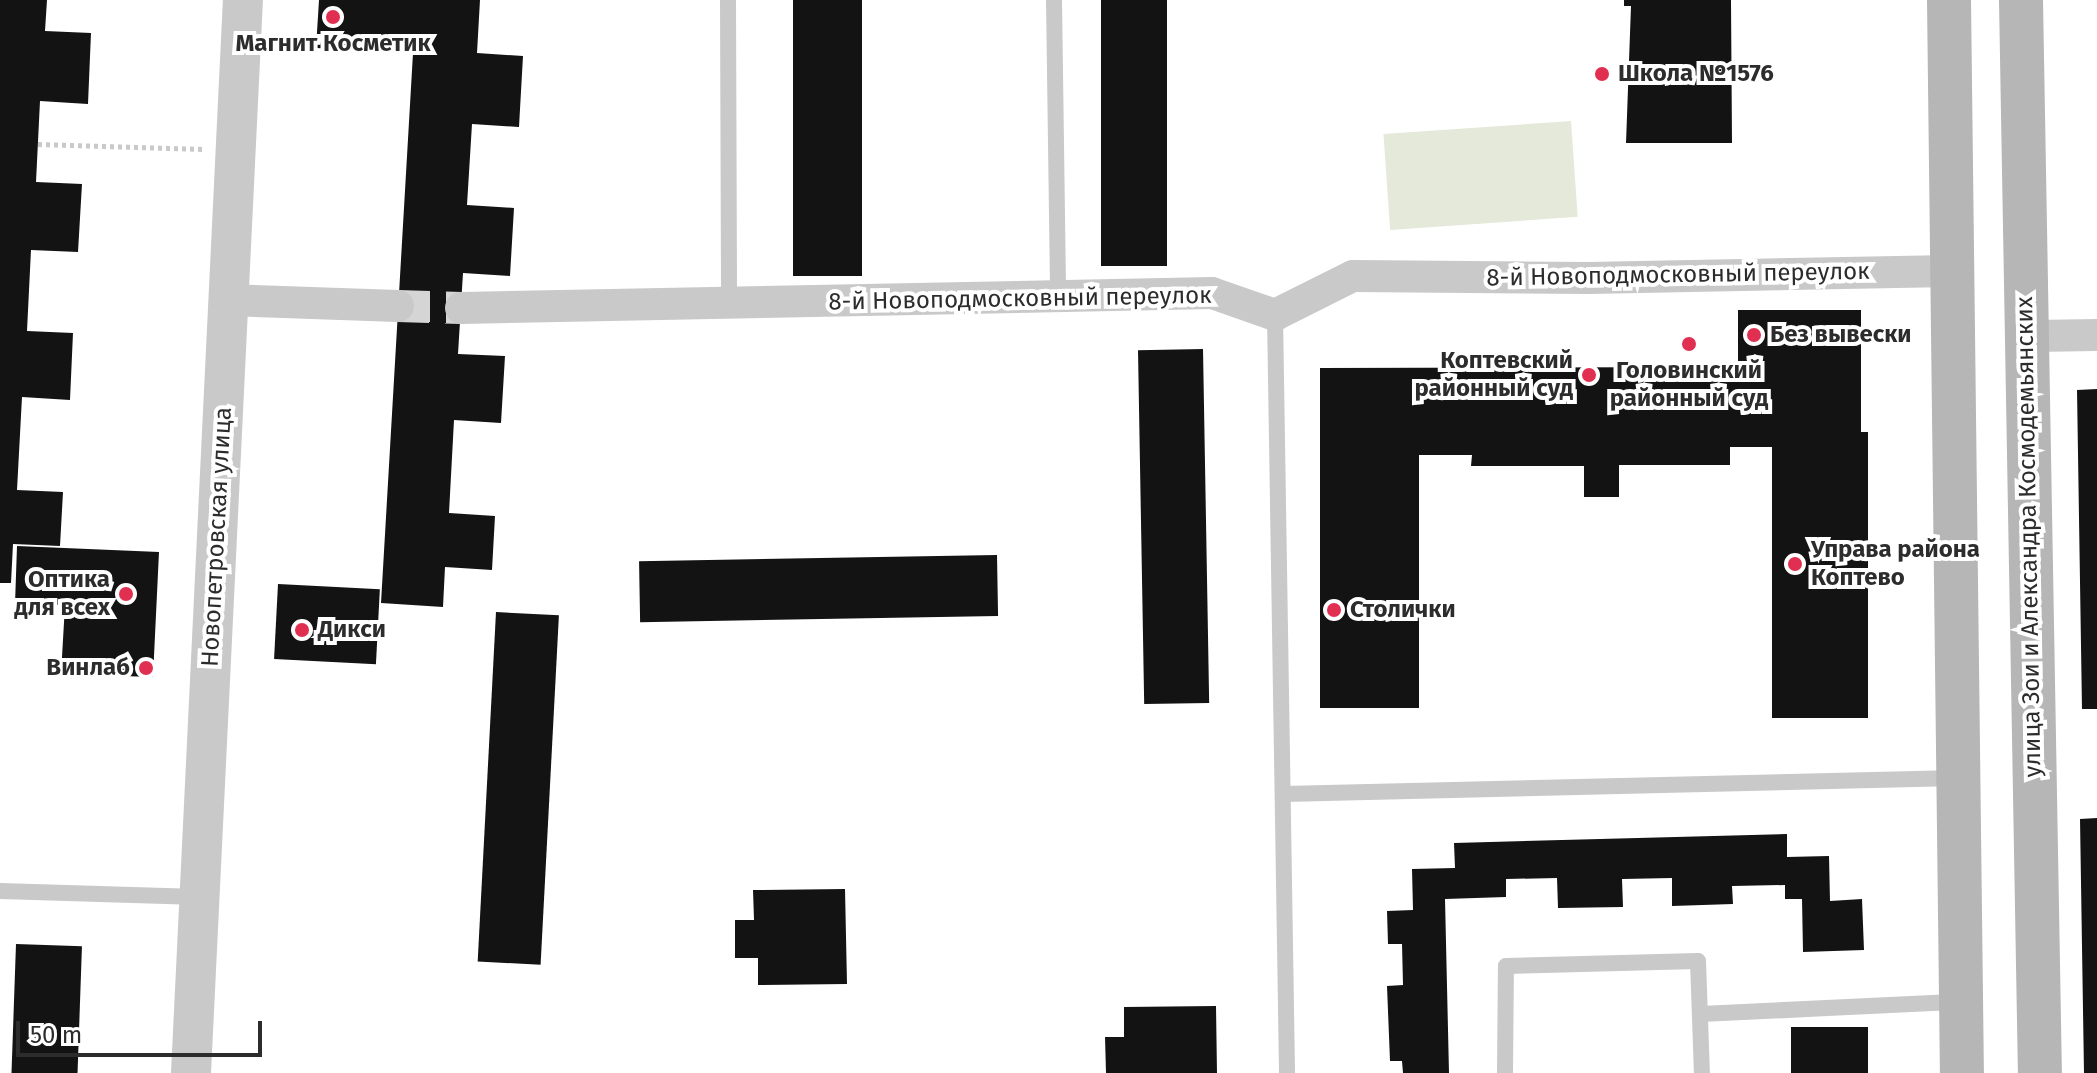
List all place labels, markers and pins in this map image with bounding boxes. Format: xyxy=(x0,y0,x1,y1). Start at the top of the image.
marker: Магнит Косметик xyxy=(324,8,342,26)
place label: Магнит Косметик xyxy=(235,30,431,58)
place label: Школа №1576 xyxy=(1618,60,1774,88)
marker: Школа №1576 xyxy=(1593,65,1611,83)
place label: Без вывески xyxy=(1770,321,1911,349)
marker: Без вывески xyxy=(1745,326,1763,344)
marker: Головинский районный суд xyxy=(1680,335,1698,353)
place label: Коптевский районный суд xyxy=(1414,347,1573,403)
place label: Головинский районный суд xyxy=(1610,357,1768,413)
marker: Коптевский районный суд xyxy=(1580,366,1598,384)
place label: Управа района Коптево xyxy=(1811,536,1980,592)
marker: Управа района Коптево xyxy=(1786,555,1804,573)
place label: Оптика для всех xyxy=(14,566,110,622)
marker: Оптика для всех xyxy=(117,585,135,603)
place label: Столички xyxy=(1350,596,1456,624)
marker: Столички xyxy=(1325,601,1343,619)
place label: Дикси xyxy=(318,616,386,644)
marker: Дикси xyxy=(293,621,311,639)
place label: Винлаб xyxy=(46,654,130,682)
marker: Винлаб xyxy=(137,659,155,677)

